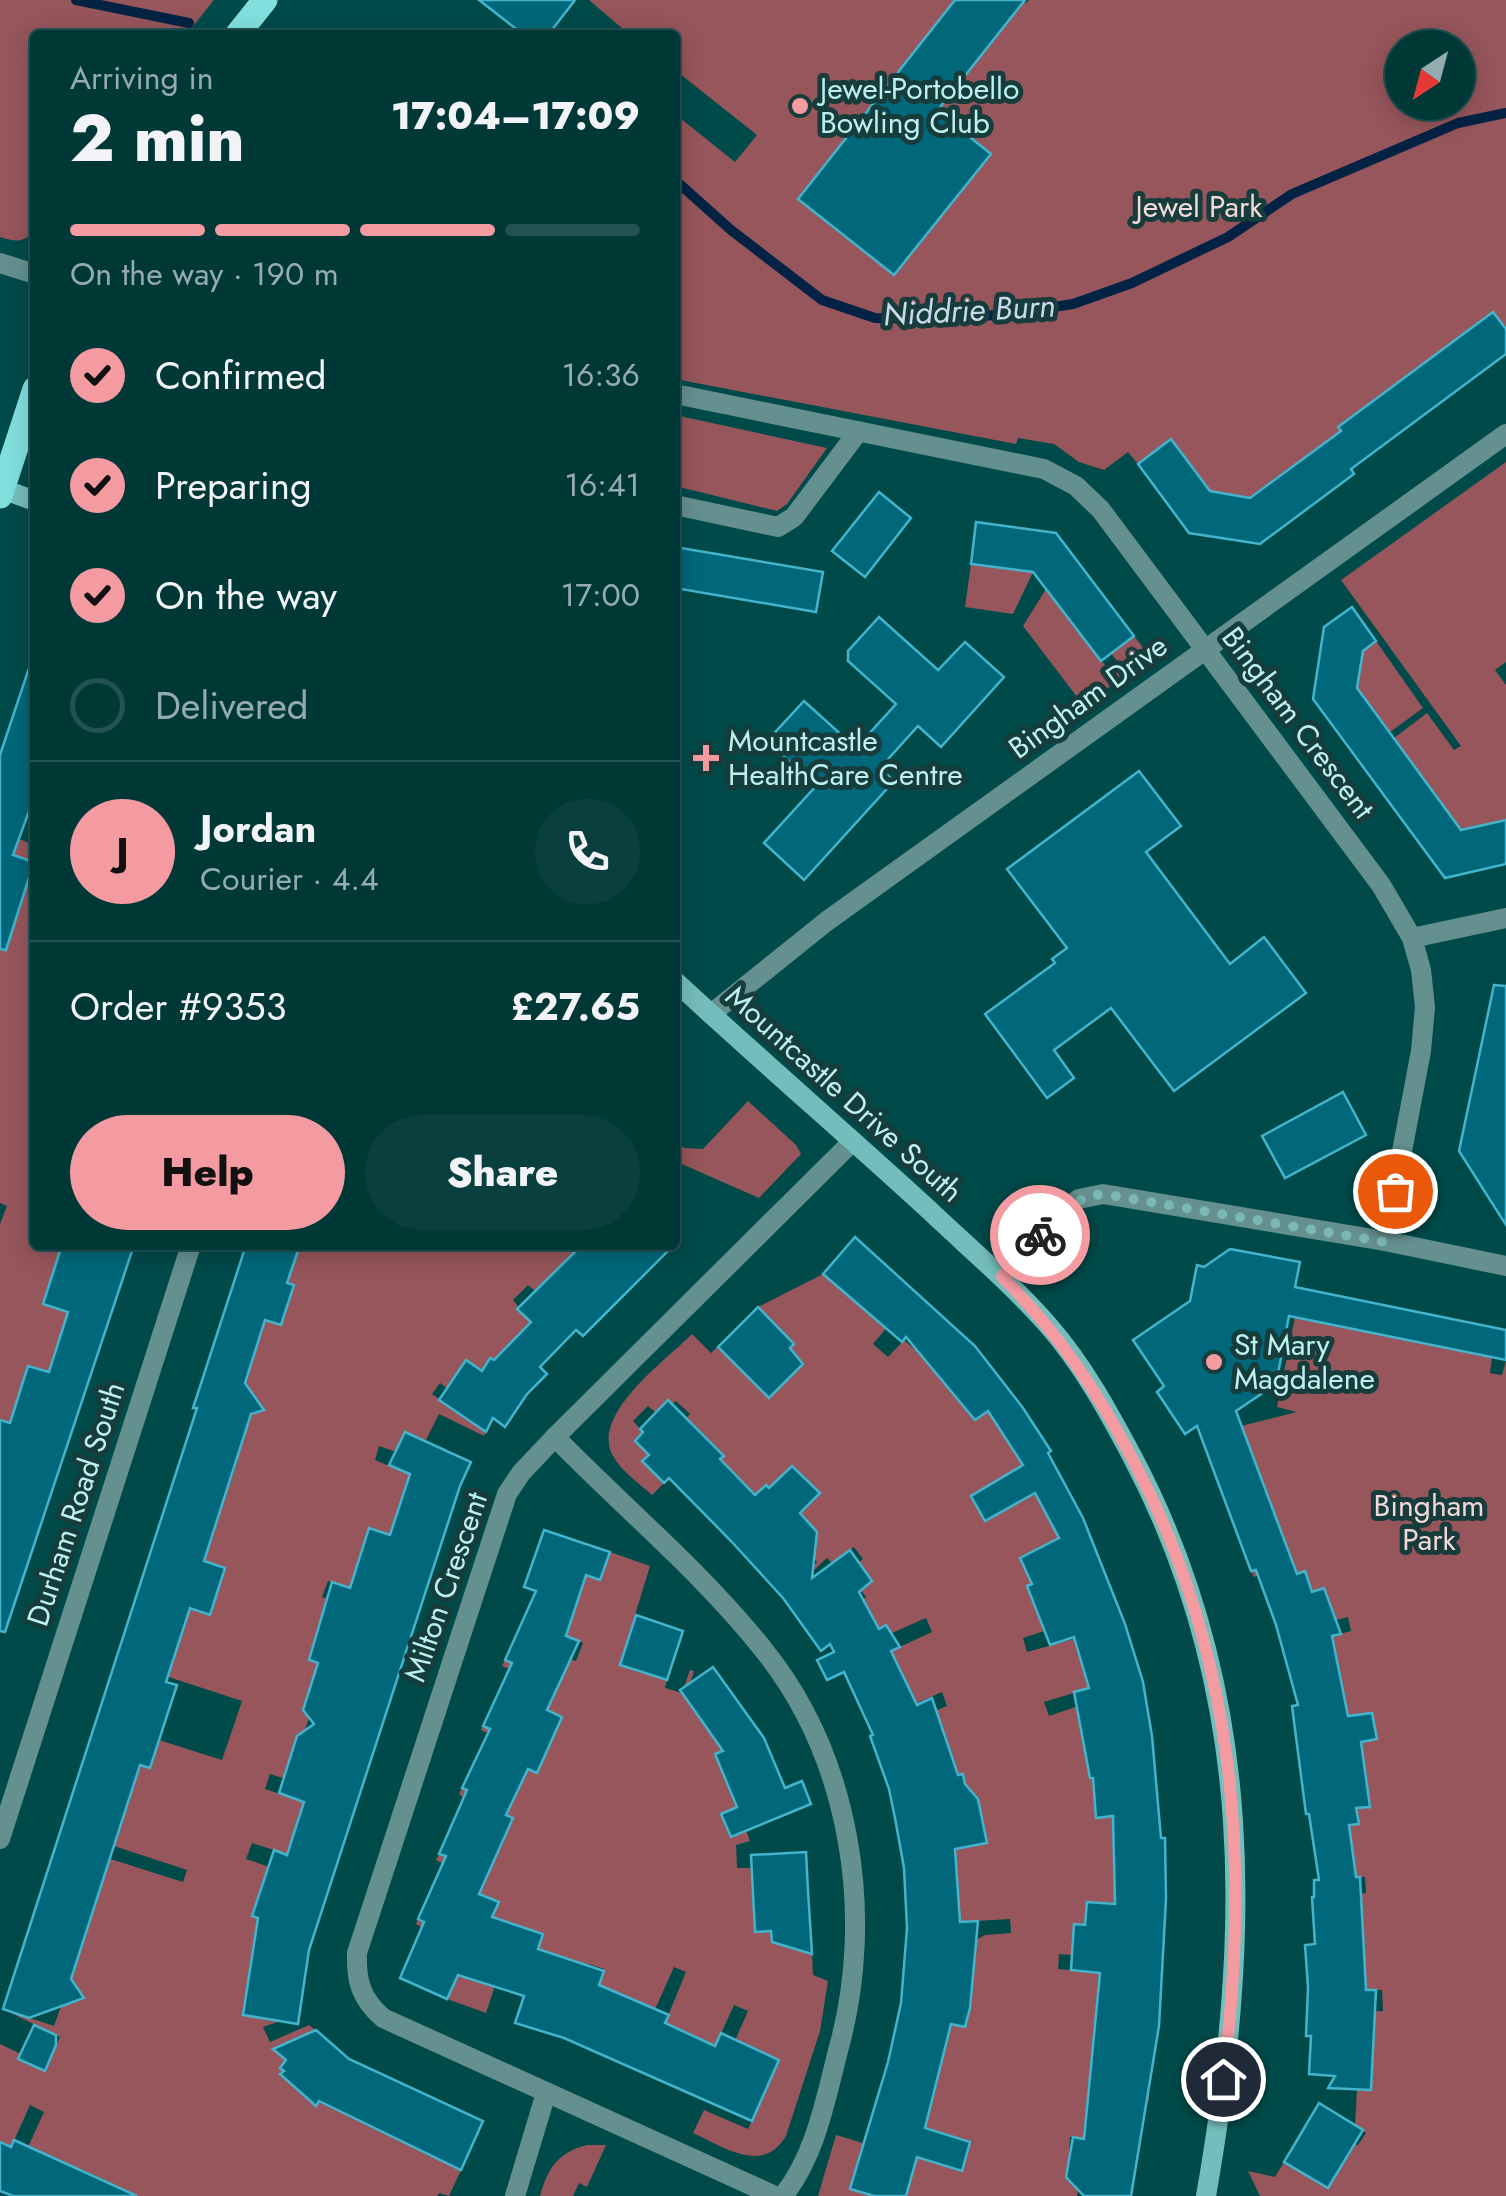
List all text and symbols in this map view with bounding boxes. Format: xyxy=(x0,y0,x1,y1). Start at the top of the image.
north arrow xyxy=(1385,30,1475,120)
map controls xyxy=(1385,30,1475,120)
text: Arriving in xyxy=(70,55,214,101)
place label: Jewel-Portobello Bowling Club xyxy=(816,67,1019,144)
text: 17:04–17:09 xyxy=(391,88,640,143)
text: 2 min xyxy=(70,91,245,185)
marker: Jewel-Portobello Bowling Club xyxy=(789,95,811,117)
park label: Jewel Park xyxy=(1132,185,1263,228)
text: On the way · 190 m xyxy=(70,251,339,297)
water label: Niddrie Burn xyxy=(882,283,1056,337)
icon: check xyxy=(70,348,125,403)
text: Confirmed xyxy=(155,348,326,403)
text: 16:36 xyxy=(562,352,640,398)
icon: check xyxy=(70,458,125,513)
text: Preparing xyxy=(155,458,312,513)
text: 16:41 xyxy=(565,462,640,508)
icon: check xyxy=(70,568,125,623)
text: On the way xyxy=(155,568,337,623)
text: 17:00 xyxy=(561,572,640,618)
street label: Bingham Crescent xyxy=(1212,618,1385,828)
street label: Bingham Drive xyxy=(1000,624,1176,769)
text: Delivered xyxy=(155,678,308,733)
place label: Mountcastle HealthCare Centre xyxy=(728,719,963,796)
marker: Mountcastle HealthCare Centre xyxy=(693,745,719,771)
button: phone xyxy=(535,799,640,904)
text: Jordan xyxy=(200,801,316,856)
text: J xyxy=(116,824,129,879)
text: Courier · 4.4 xyxy=(200,856,379,902)
street label: Mountcastle Drive South xyxy=(716,975,972,1212)
text: Order #9353 xyxy=(70,979,287,1034)
text: £27.65 xyxy=(511,979,640,1034)
button: Help xyxy=(70,1115,345,1230)
button: Share xyxy=(365,1115,640,1230)
pin xyxy=(1353,1149,1438,1234)
icon: bag xyxy=(1368,1164,1423,1219)
courier xyxy=(990,1185,1090,1285)
icon: bike xyxy=(1013,1208,1068,1263)
place label: St Mary Magdalene xyxy=(1234,1323,1375,1400)
marker: St Mary Magdalene xyxy=(1203,1351,1225,1373)
street label: Durham Road South xyxy=(16,1376,135,1631)
park label: Bingham Park xyxy=(1374,1484,1484,1561)
street label: Milton Crescent xyxy=(393,1485,498,1687)
pin xyxy=(1181,2037,1266,2122)
icon: home xyxy=(1196,2052,1251,2107)

